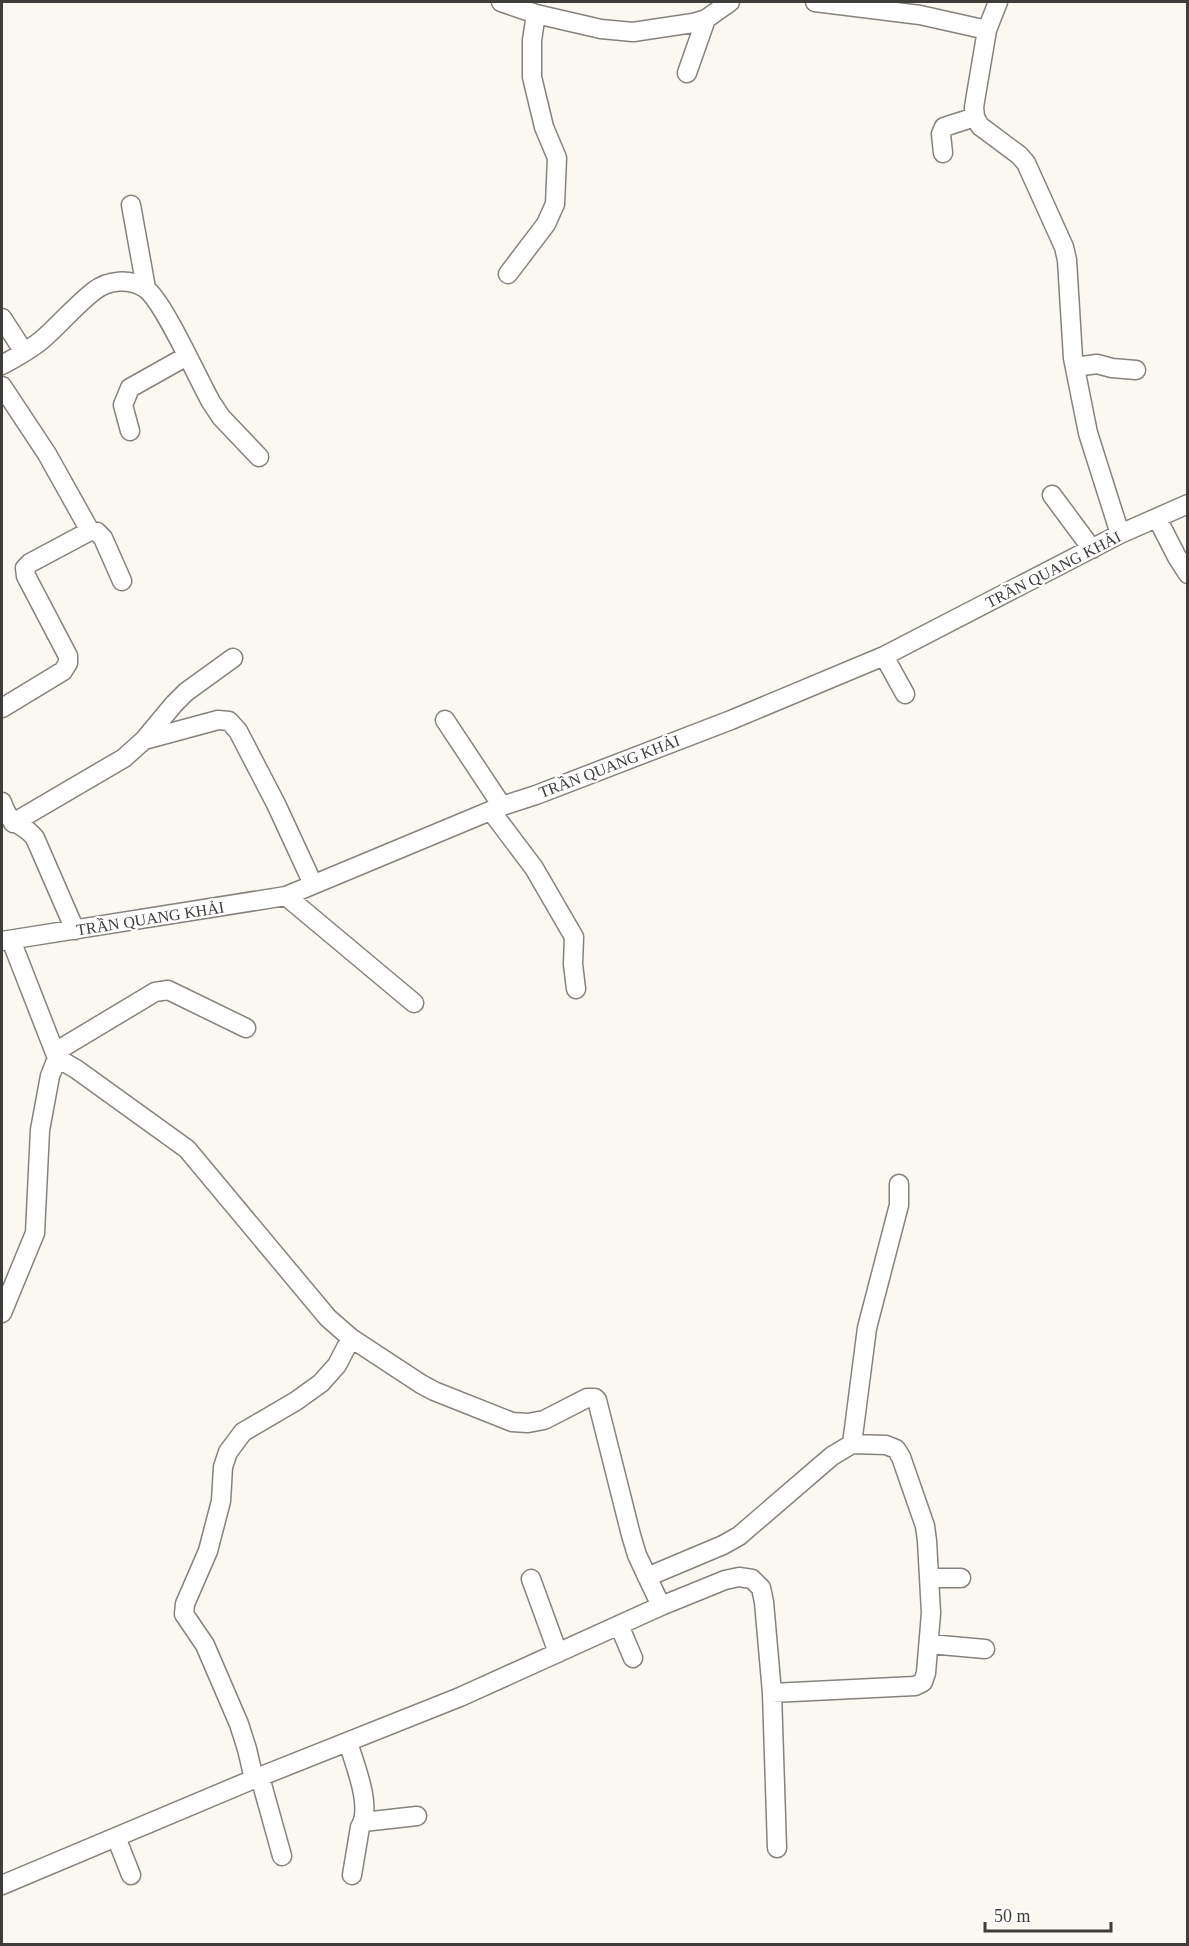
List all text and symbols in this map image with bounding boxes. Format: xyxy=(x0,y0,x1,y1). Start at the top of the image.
street label: TRẦN QUANG KHẢI xyxy=(982,527,1124,611)
street label: TRẦN QUANG KHẢI xyxy=(536,731,682,801)
street label: TRẦN QUANG KHẢI xyxy=(75,897,225,939)
scale bar xyxy=(985,1895,1111,1933)
text: 50 m xyxy=(994,1906,1031,1926)

